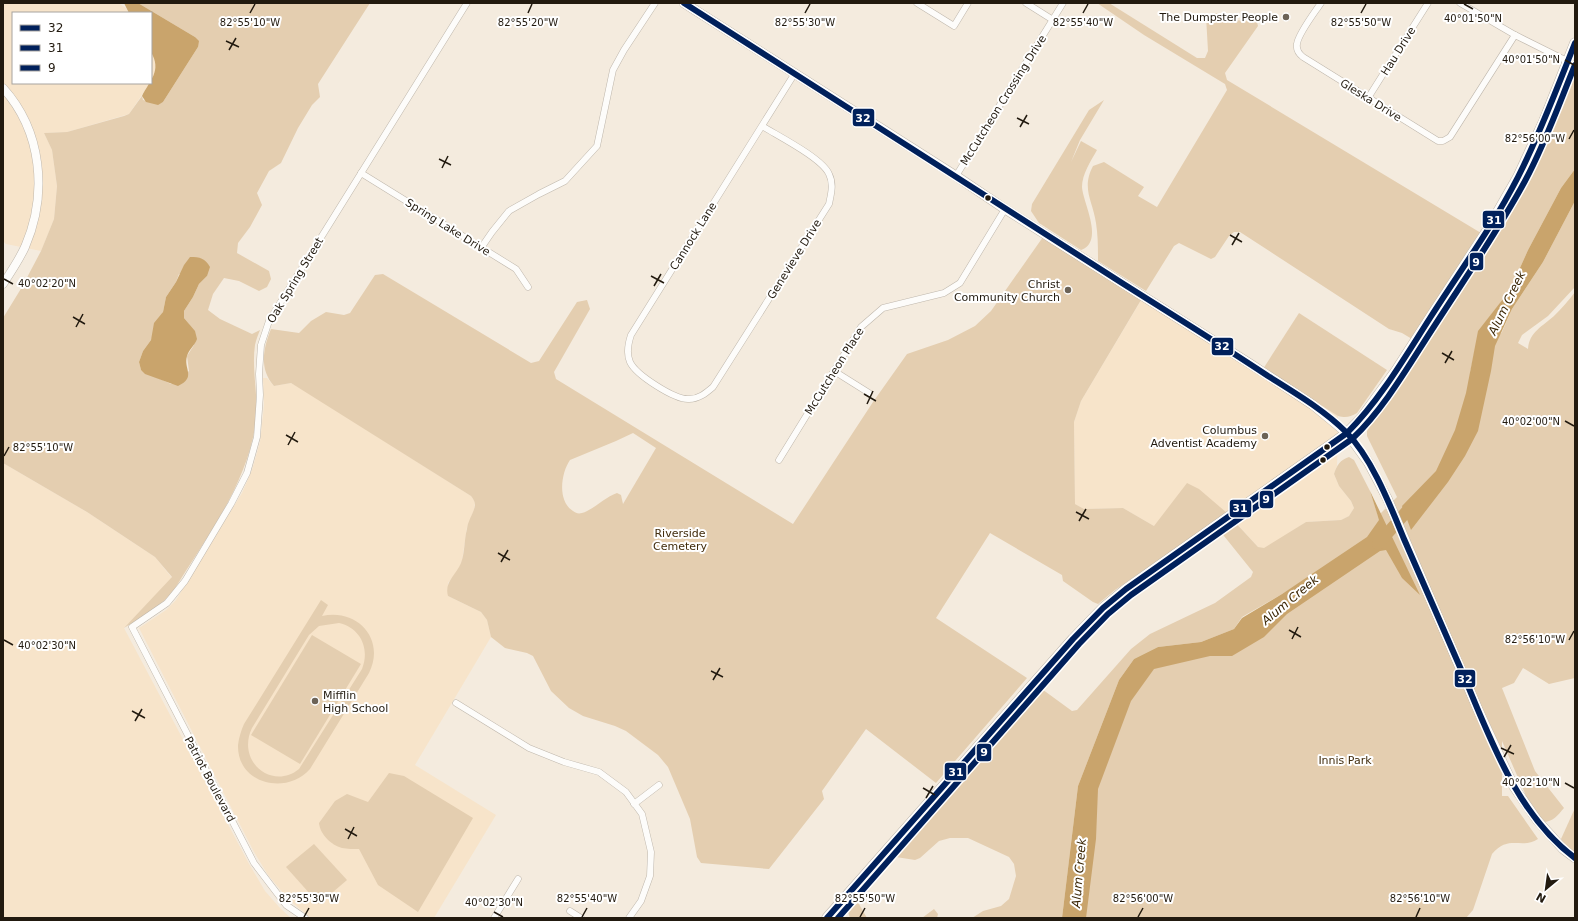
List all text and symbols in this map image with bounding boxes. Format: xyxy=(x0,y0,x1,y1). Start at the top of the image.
place label: The Dumpster People xyxy=(1159,11,1278,24)
legend xyxy=(12,12,152,84)
marker: The Dumpster People xyxy=(1281,12,1291,22)
text: 40°01'50"N xyxy=(1444,13,1502,24)
text: 82°55'10"W xyxy=(220,17,280,28)
text: 82°55'20"W xyxy=(498,17,558,28)
text: 82°55'30"W xyxy=(775,17,835,28)
text: 82°55'40"W xyxy=(1053,17,1113,28)
text: 82°55'50"W xyxy=(1331,17,1391,28)
text: 32 xyxy=(48,21,63,35)
street label: Hau Drive xyxy=(1378,24,1419,78)
street label: McCutcheon Crossing Drive xyxy=(958,32,1049,168)
text: 31 xyxy=(48,41,63,55)
text: 40°01'50"N xyxy=(1502,54,1560,65)
text: 9 xyxy=(48,61,56,75)
street label: Gleska Drive xyxy=(1338,76,1404,125)
line badge: 32 xyxy=(852,108,875,127)
text: 32 xyxy=(855,112,871,125)
text: 82°56'00"W xyxy=(1505,133,1565,144)
unlabelled marker xyxy=(983,193,993,203)
street label: Spring Lake Drive xyxy=(403,196,493,259)
street label: Cannock Lane xyxy=(667,200,720,273)
line badge: 31 xyxy=(1482,210,1505,229)
text: 31 xyxy=(1486,214,1502,227)
street label: Genevieve Drive xyxy=(765,217,824,301)
street label: Oak Spring Street xyxy=(265,234,327,325)
line badge: 9 xyxy=(1469,252,1484,271)
text: 9 xyxy=(1472,256,1480,269)
water label: Alum Creek xyxy=(1485,268,1529,338)
text: 40°02'20"N xyxy=(18,278,76,289)
place label: Christ Community Church xyxy=(954,278,1061,304)
marker: Christ Community Church xyxy=(1063,285,1073,295)
street label: McCutcheon Place xyxy=(802,325,867,417)
line badge: 32 xyxy=(1211,337,1234,356)
text: 32 xyxy=(1214,340,1230,353)
text: 40°02'00"N xyxy=(1502,416,1560,427)
place label: Columbus Adventist Academy xyxy=(1150,424,1257,450)
marker: Columbus Adventist Academy xyxy=(1260,431,1270,441)
text: 82°55'10"W xyxy=(13,442,73,453)
unlabelled marker xyxy=(1322,442,1332,452)
unlabelled marker xyxy=(1318,455,1328,465)
line badge: 9 xyxy=(1259,490,1274,509)
text: 9 xyxy=(1262,493,1270,506)
line badge: 31 xyxy=(1229,499,1252,518)
text: 31 xyxy=(1232,502,1248,515)
park label: Riverside Cemetery xyxy=(653,527,708,553)
water label: Alum Creek xyxy=(1258,572,1322,628)
text: 82°56'10"W xyxy=(1505,634,1565,645)
text: 40°02'30"N xyxy=(18,640,76,651)
line badge: 32 xyxy=(1454,669,1476,688)
text: 32 xyxy=(1457,673,1473,686)
place label: Mifflin High School xyxy=(323,689,388,715)
marker: Mifflin High School xyxy=(310,696,320,706)
street label: Patriot Boulevard xyxy=(182,734,238,824)
line badge: 9 xyxy=(976,743,992,762)
text: 9 xyxy=(980,746,988,759)
park label: Innis Park xyxy=(1318,754,1372,767)
line badge: 31 xyxy=(944,762,967,781)
text: 31 xyxy=(948,766,964,779)
text: 40°02'10"N xyxy=(1502,777,1560,788)
water label: Alum Creek xyxy=(1069,837,1089,909)
north arrow xyxy=(1526,869,1566,909)
text: N xyxy=(1534,889,1549,905)
text: 82°55'30"W xyxy=(279,893,339,904)
text: 82°55'40"W xyxy=(557,893,617,904)
text: 82°55'50"W xyxy=(835,893,895,904)
text: 82°56'00"W xyxy=(1113,893,1173,904)
text: 82°56'10"W xyxy=(1390,893,1450,904)
text: 40°02'30"N xyxy=(465,897,523,908)

